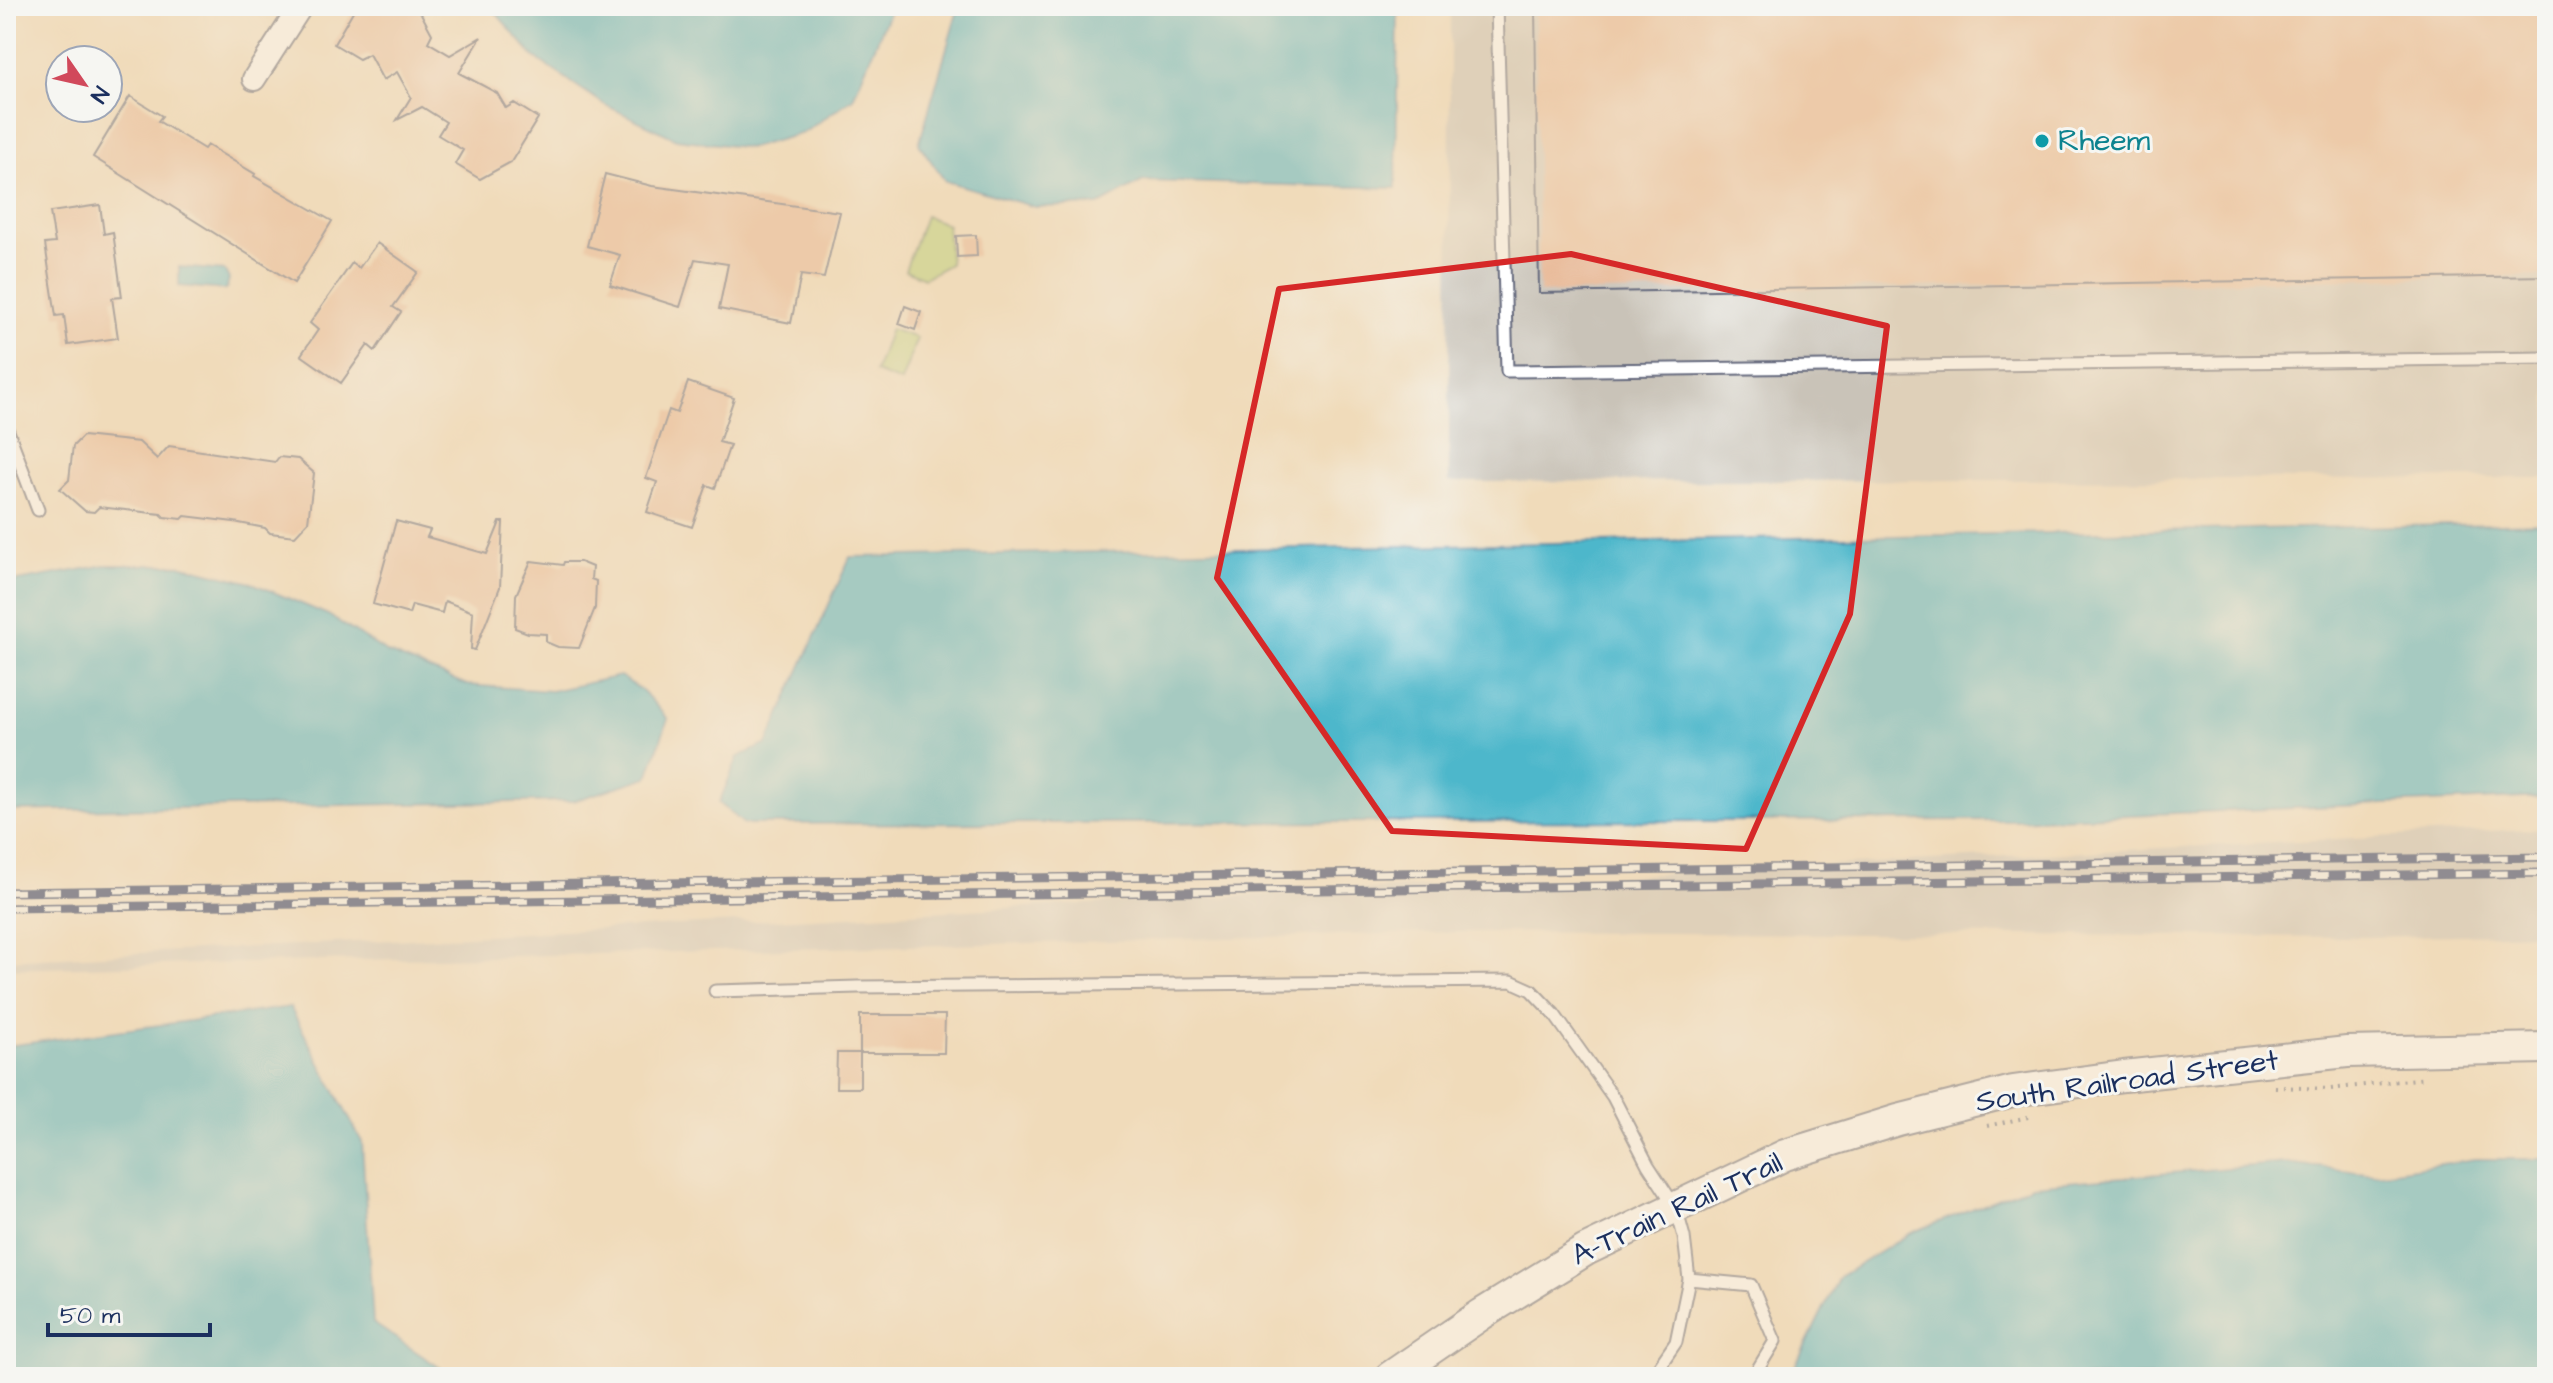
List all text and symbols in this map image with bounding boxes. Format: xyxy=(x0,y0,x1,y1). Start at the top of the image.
north arrow xyxy=(44,44,124,124)
text: N xyxy=(83,80,116,109)
place label: Rheem xyxy=(2058,120,2151,162)
marker: Rheem xyxy=(2033,132,2051,150)
street label: South Railroad Street xyxy=(1973,1039,2281,1123)
street label: A-Train Rail Trail xyxy=(1565,1142,1789,1276)
scale bar xyxy=(48,1287,210,1337)
text: 50 m xyxy=(60,1299,121,1333)

